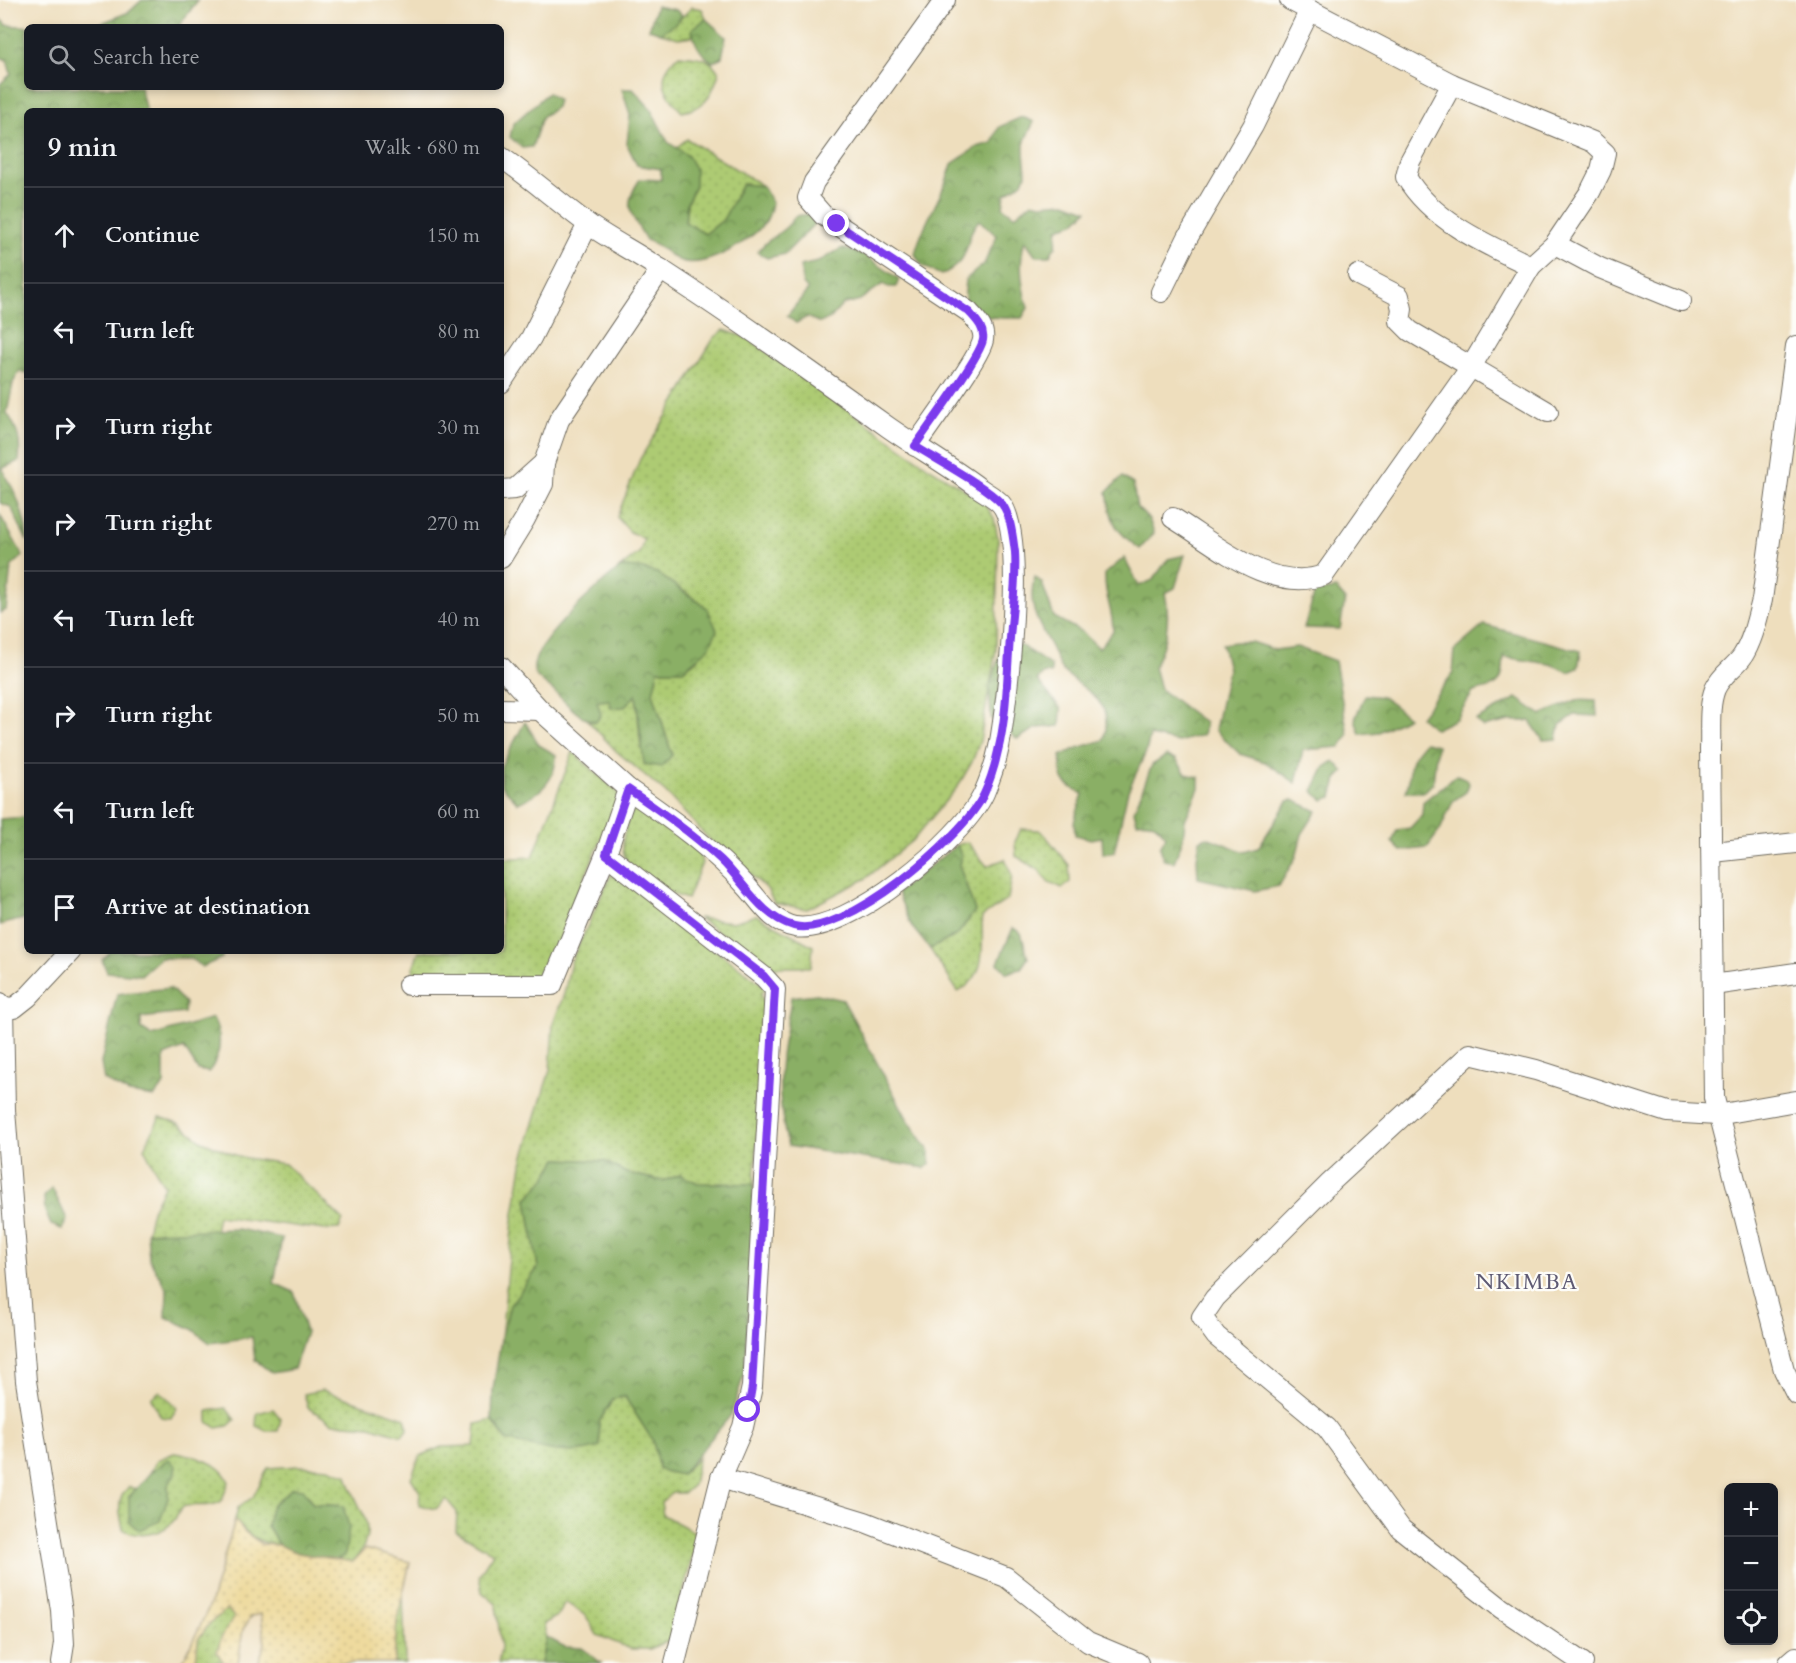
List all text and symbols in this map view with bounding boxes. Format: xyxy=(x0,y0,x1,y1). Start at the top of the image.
search box xyxy=(24,24,504,90)
icon: search xyxy=(45,41,78,74)
text: Search here xyxy=(93,42,200,72)
text: 9 min xyxy=(48,130,117,165)
text: Walk · 680 m xyxy=(365,134,480,161)
route end xyxy=(823,210,849,236)
icon: ahead xyxy=(48,219,81,252)
text: Continue xyxy=(105,220,200,250)
text: 150 m xyxy=(427,222,480,249)
icon: left xyxy=(48,315,81,348)
text: Turn left xyxy=(105,316,194,346)
text: 80 m xyxy=(437,318,480,345)
icon: right xyxy=(48,411,81,444)
text: Turn right xyxy=(105,412,212,442)
text: 30 m xyxy=(437,414,480,441)
icon: right xyxy=(48,507,81,540)
text: Turn right xyxy=(105,508,212,538)
text: 270 m xyxy=(427,510,480,537)
icon: left xyxy=(48,603,81,636)
text: Turn left xyxy=(105,604,194,634)
text: 40 m xyxy=(437,606,480,633)
icon: right xyxy=(48,699,81,732)
text: Turn right xyxy=(105,700,212,730)
text: 50 m xyxy=(437,702,480,729)
icon: left xyxy=(48,795,81,828)
text: Turn left xyxy=(105,796,194,826)
text: 60 m xyxy=(437,798,480,825)
icon: arrive xyxy=(48,891,81,924)
text: Arrive at destination xyxy=(105,892,310,922)
district label: NKIMBA xyxy=(1476,1267,1578,1297)
route start xyxy=(734,1396,760,1422)
map controls xyxy=(1724,1483,1778,1645)
button: + xyxy=(1724,1483,1778,1537)
button: − xyxy=(1724,1537,1778,1591)
button: locate xyxy=(1724,1591,1778,1645)

